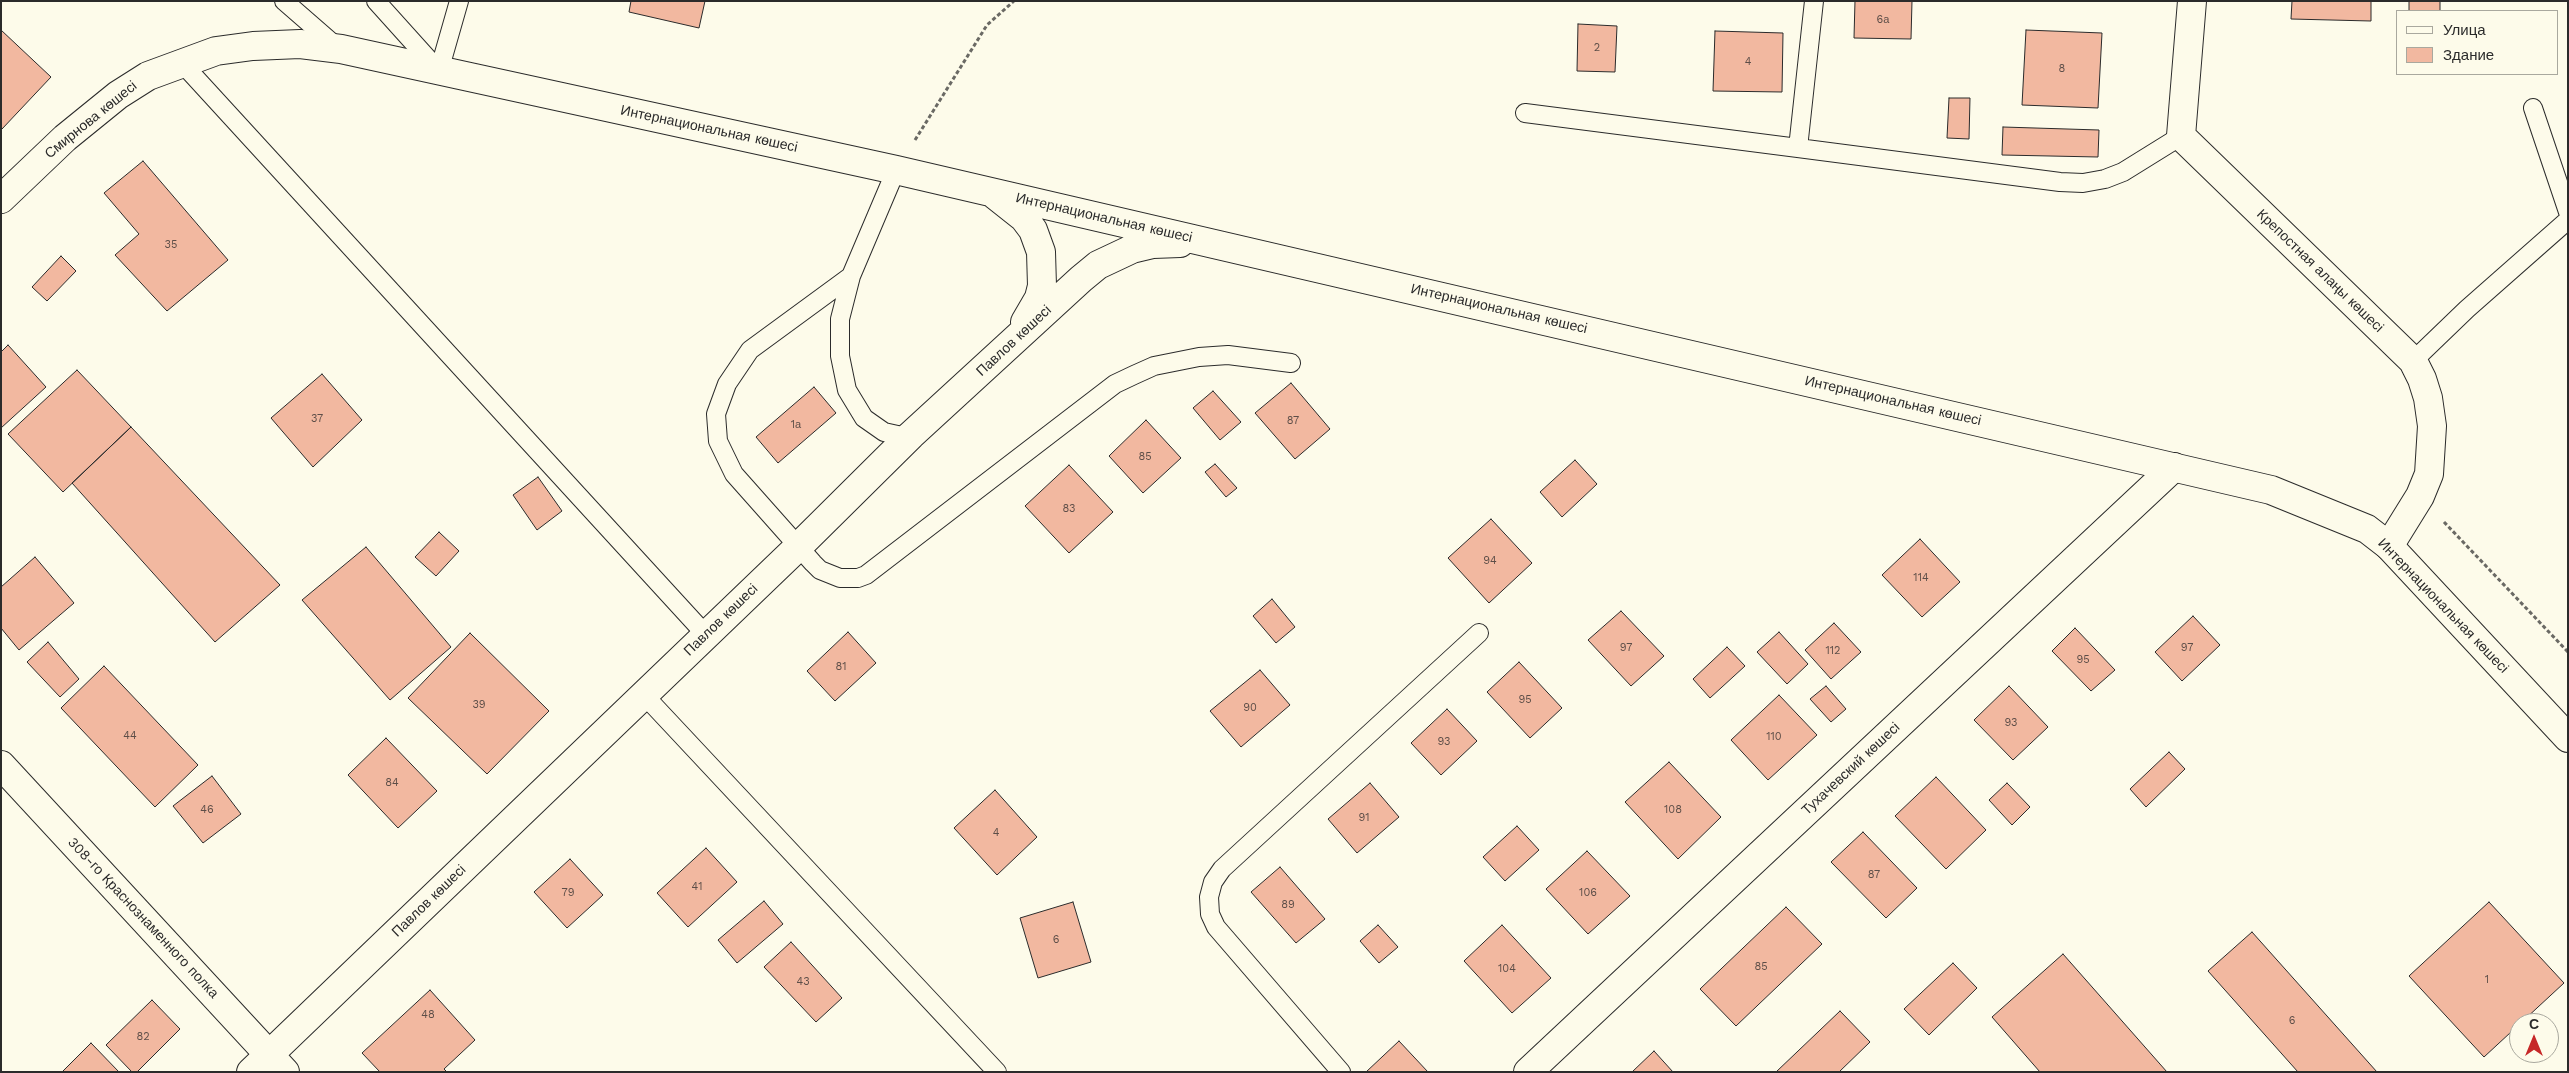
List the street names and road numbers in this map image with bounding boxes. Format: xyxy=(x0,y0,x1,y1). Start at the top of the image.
street label: Смирнова көшесі xyxy=(42,78,140,162)
street label: Интернациональная көшесі xyxy=(619,102,799,156)
street label: Интернациональная көшесі xyxy=(1014,189,1194,247)
street label: Крепостная алаңы көшесі xyxy=(2253,206,2387,336)
street label: Интернациональная көшесі xyxy=(1409,280,1589,338)
street label: Павлов көшесі xyxy=(973,302,1055,380)
street label: Интернациональная көшесі xyxy=(1803,372,1983,430)
street label: Интернациональная көшесі xyxy=(2374,535,2512,677)
street label: Павлов көшесі xyxy=(681,581,761,659)
street label: Тухачевский көшесі xyxy=(1798,719,1904,819)
street label: 308-го Краснознаменного полка xyxy=(64,834,222,1002)
street label: Павлов көшесі xyxy=(389,862,469,940)

